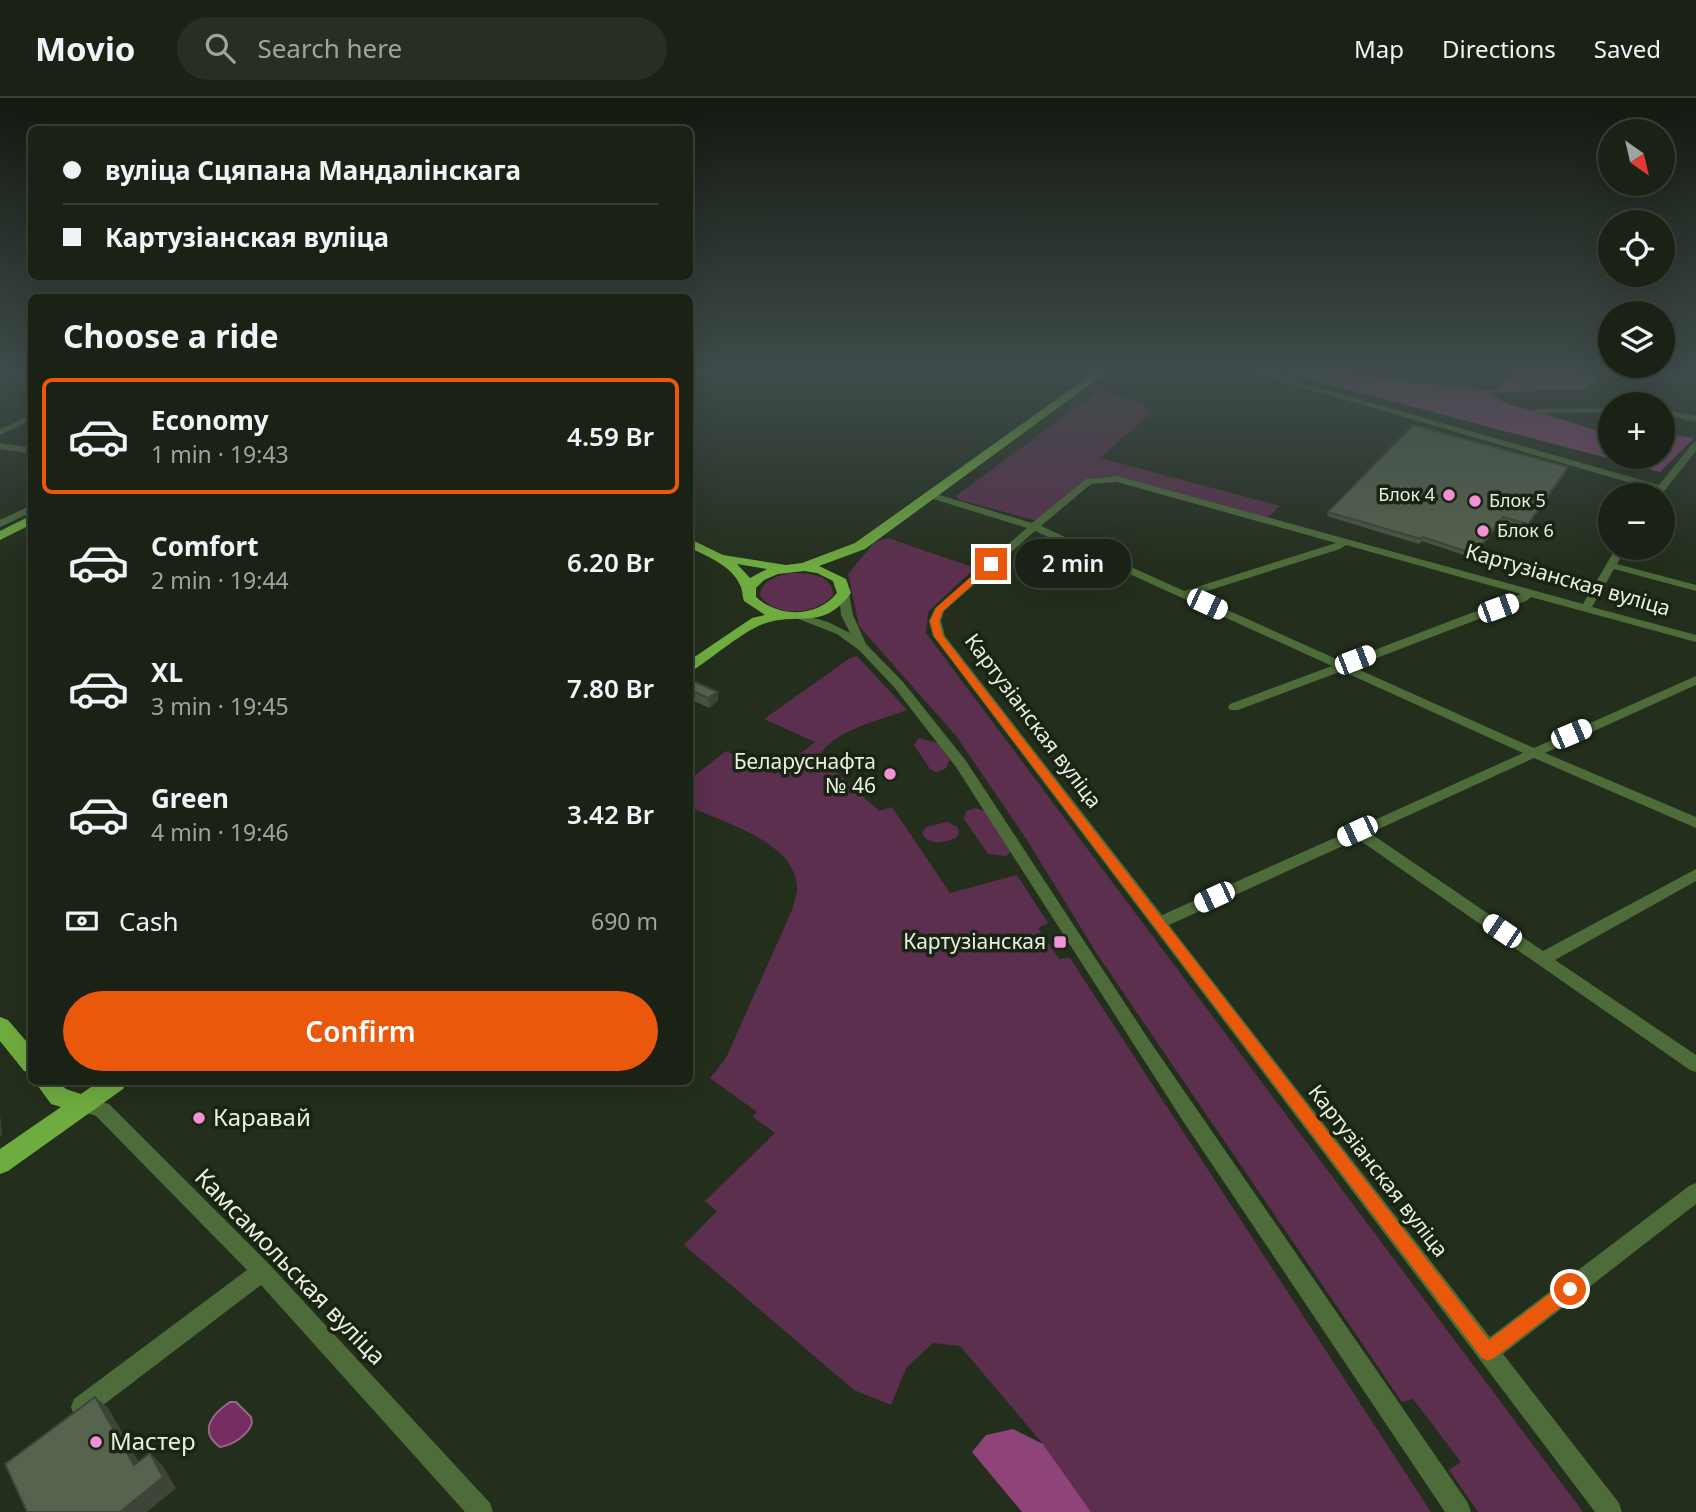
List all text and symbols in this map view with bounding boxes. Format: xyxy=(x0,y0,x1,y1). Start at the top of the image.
search box xyxy=(177,17,667,80)
text: Movio xyxy=(35,26,135,71)
icon: search xyxy=(201,29,239,67)
text: Search here xyxy=(257,30,402,66)
text: Map xyxy=(1354,32,1404,65)
text: Directions xyxy=(1442,32,1556,65)
text: Saved xyxy=(1594,32,1661,65)
north arrow xyxy=(1598,119,1675,196)
map controls xyxy=(1598,119,1675,560)
text: вуліца Сцяпана Мандалінскага xyxy=(105,152,521,188)
button: locate xyxy=(1598,210,1675,287)
text: Картузіанская вуліца xyxy=(105,219,389,255)
button: layers xyxy=(1598,301,1675,378)
text: Choose a ride xyxy=(63,314,279,357)
button: + xyxy=(1598,392,1675,469)
text: Economy xyxy=(151,402,269,438)
icon: car xyxy=(67,405,130,468)
text: 4.59 Br xyxy=(567,418,654,454)
text: 1 min · 19:43 xyxy=(151,438,289,470)
place label: Блок 4 xyxy=(1378,482,1435,506)
button: − xyxy=(1598,483,1675,560)
marker: Блок 4 xyxy=(1441,487,1457,503)
place label: Блок 5 xyxy=(1489,488,1546,512)
marker: Блок 5 xyxy=(1467,493,1483,509)
place label: Блок 6 xyxy=(1497,518,1554,542)
marker: Блок 6 xyxy=(1475,523,1491,539)
text: Comfort xyxy=(151,528,259,564)
icon: car xyxy=(67,531,130,594)
street label: Картузіанская вуліца xyxy=(1463,536,1674,622)
callout: 2 min xyxy=(1016,540,1131,588)
text: 6.20 Br xyxy=(567,544,654,580)
text: 2 min xyxy=(1042,547,1104,579)
route end xyxy=(975,548,1007,580)
text: 2 min · 19:44 xyxy=(151,564,289,596)
car xyxy=(1184,586,1231,622)
car xyxy=(1475,591,1522,625)
street label: Картузіанская вуліца xyxy=(959,627,1109,813)
car xyxy=(1332,643,1379,677)
text: XL xyxy=(151,654,183,690)
icon: car xyxy=(67,657,130,720)
text: 7.80 Br xyxy=(567,670,654,706)
text: 3 min · 19:45 xyxy=(151,690,289,722)
car xyxy=(1548,716,1595,752)
place label: Беларуснафта № 46 xyxy=(734,747,876,799)
marker: Беларуснафта № 46 xyxy=(882,766,898,782)
text: Green xyxy=(151,780,229,816)
icon: car xyxy=(67,783,130,846)
text: 3.42 Br xyxy=(567,796,654,832)
car xyxy=(1334,813,1381,849)
text: 4 min · 19:46 xyxy=(151,816,289,848)
car xyxy=(1191,879,1238,915)
icon: cash xyxy=(63,902,101,940)
text: Cash xyxy=(119,903,179,939)
text: 690 m xyxy=(591,905,658,937)
car xyxy=(1479,911,1526,951)
place label: Картузіанская xyxy=(903,927,1046,955)
marker: Картузіанская xyxy=(1052,934,1068,950)
button: Confirm xyxy=(63,991,658,1071)
street label: Картузіанская вуліца xyxy=(1303,1078,1455,1262)
place label: Каравай xyxy=(213,1100,311,1133)
marker: Каравай xyxy=(191,1110,207,1126)
street label: Камсамольская вуліца xyxy=(188,1160,394,1372)
route start xyxy=(1554,1273,1586,1305)
place label: Мастер xyxy=(110,1424,196,1457)
marker: Мастер xyxy=(88,1434,104,1450)

